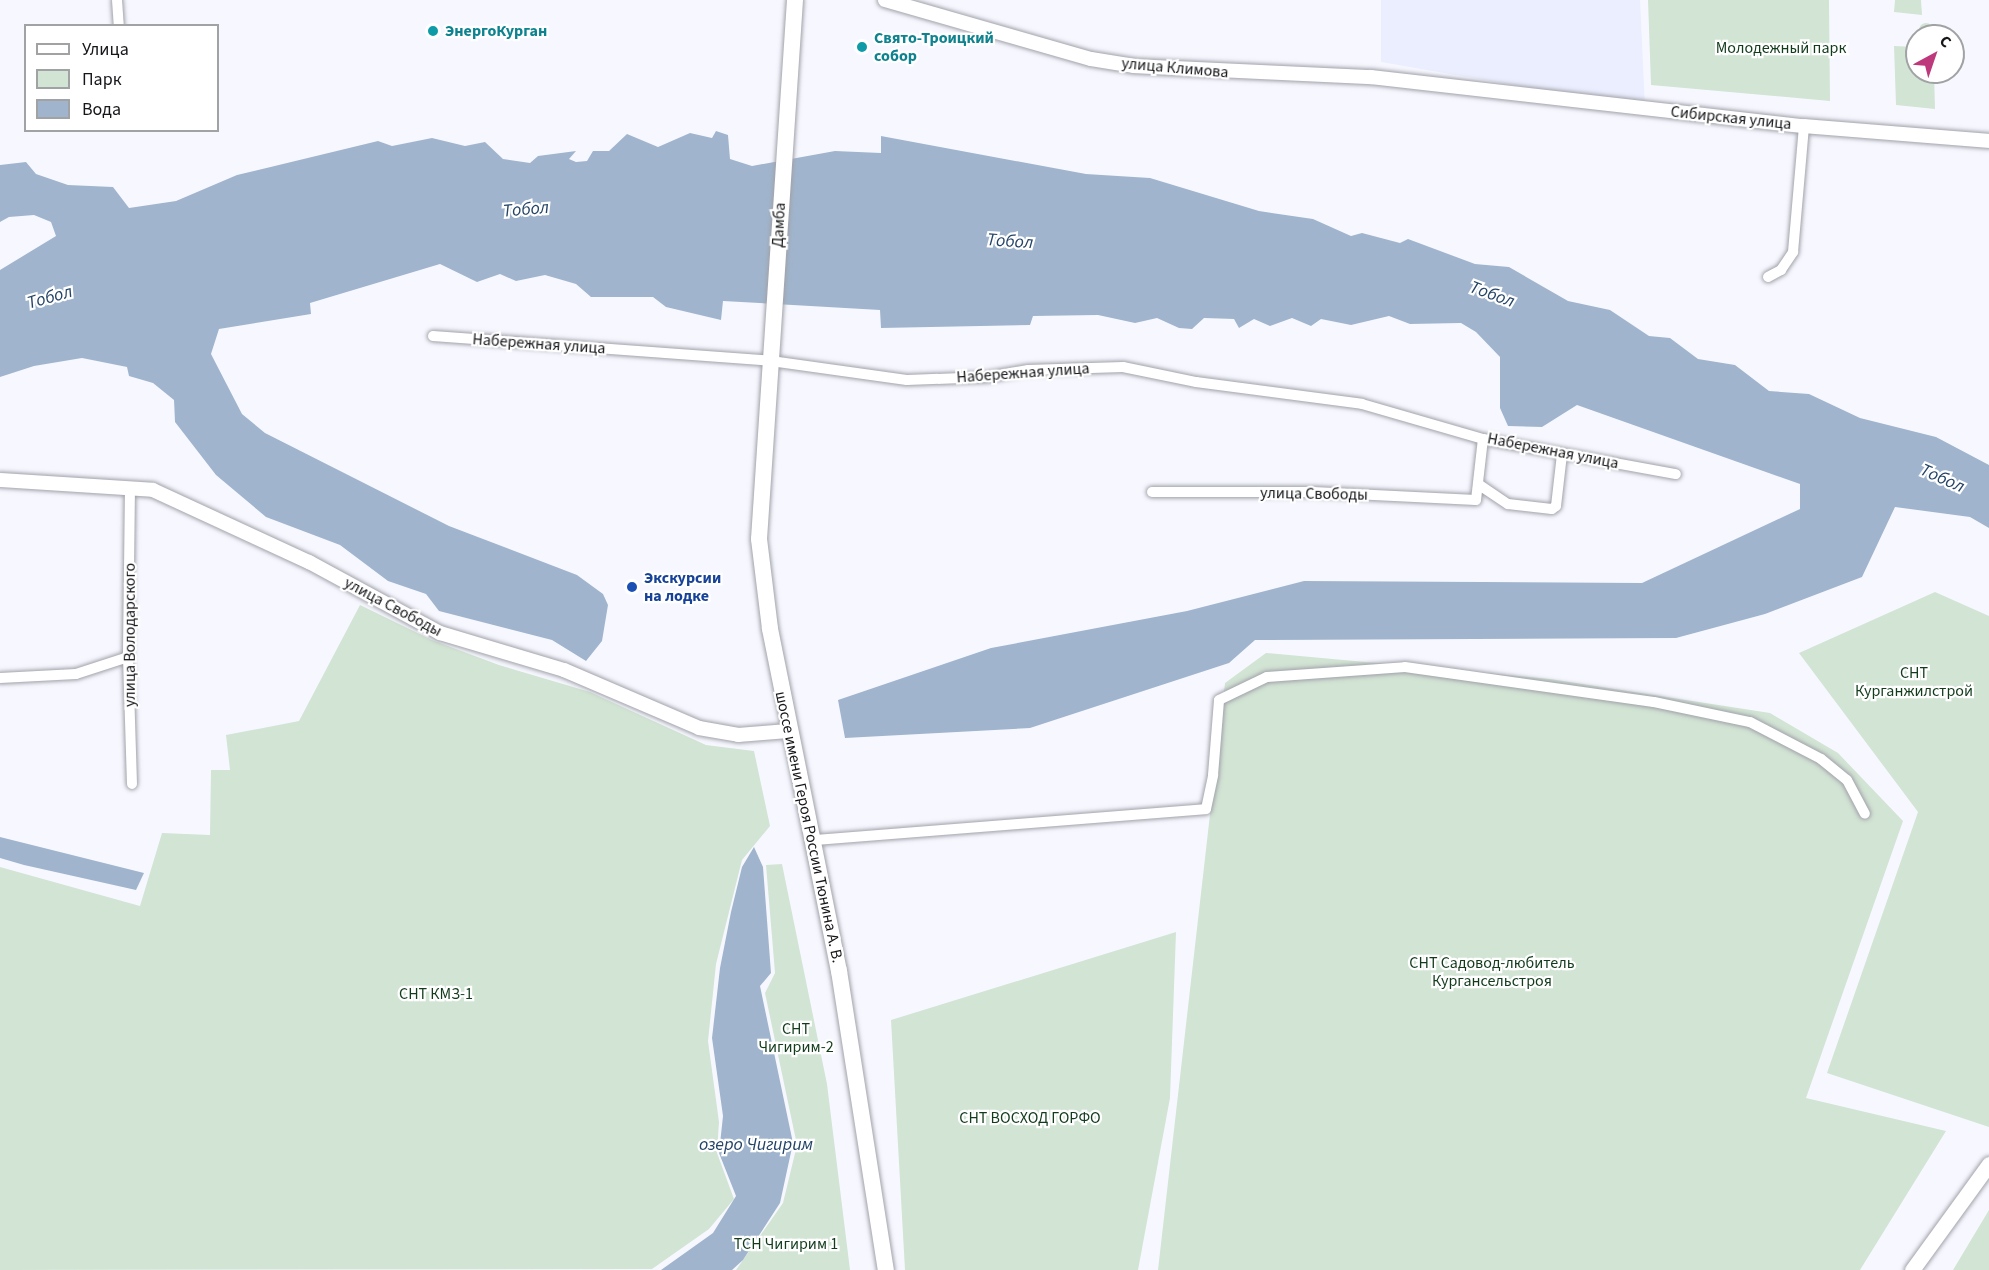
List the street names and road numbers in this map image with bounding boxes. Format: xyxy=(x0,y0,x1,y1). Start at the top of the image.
street label: улица Климова xyxy=(1121,54,1229,82)
street label: Сибирская улица xyxy=(1670,102,1792,134)
street label: Дамба xyxy=(768,202,790,248)
street label: Набережная улица xyxy=(472,330,606,358)
street label: Набережная улица xyxy=(956,359,1090,387)
street label: Набережная улица xyxy=(1486,429,1620,473)
street label: улица Свободы xyxy=(1260,483,1368,505)
street label: улица Володарского xyxy=(120,563,140,707)
street label: улица Свободы xyxy=(341,573,445,641)
street label: шоссе имени Героя России Тюнина А. В. xyxy=(771,689,847,965)

